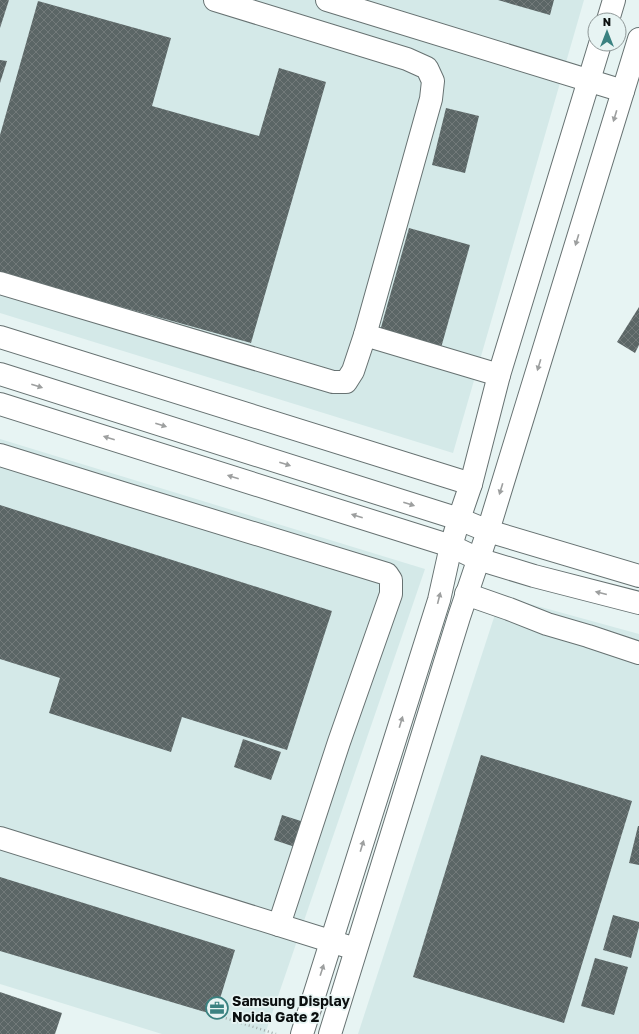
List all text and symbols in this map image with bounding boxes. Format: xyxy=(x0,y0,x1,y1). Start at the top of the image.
north arrow xyxy=(587,12,627,52)
text: N xyxy=(603,15,611,28)
one-way arrow xyxy=(612,110,618,122)
one-way arrow xyxy=(574,235,580,247)
one-way arrow xyxy=(536,359,542,371)
one-way arrow xyxy=(32,383,44,389)
one-way arrow xyxy=(156,422,168,428)
one-way arrow xyxy=(103,435,115,441)
one-way arrow xyxy=(279,462,291,468)
one-way arrow xyxy=(227,474,239,480)
one-way arrow xyxy=(498,483,504,495)
one-way arrow xyxy=(403,501,415,507)
one-way arrow xyxy=(351,513,363,519)
one-way arrow xyxy=(595,590,607,596)
one-way arrow xyxy=(437,592,443,604)
one-way arrow xyxy=(398,716,404,728)
one-way arrow xyxy=(359,840,365,852)
one-way arrow xyxy=(320,964,326,976)
place label: Samsung Display Noida Gate 2 xyxy=(232,992,350,1025)
office icon: Samsung Display Noida Gate 2 xyxy=(204,995,230,1021)

